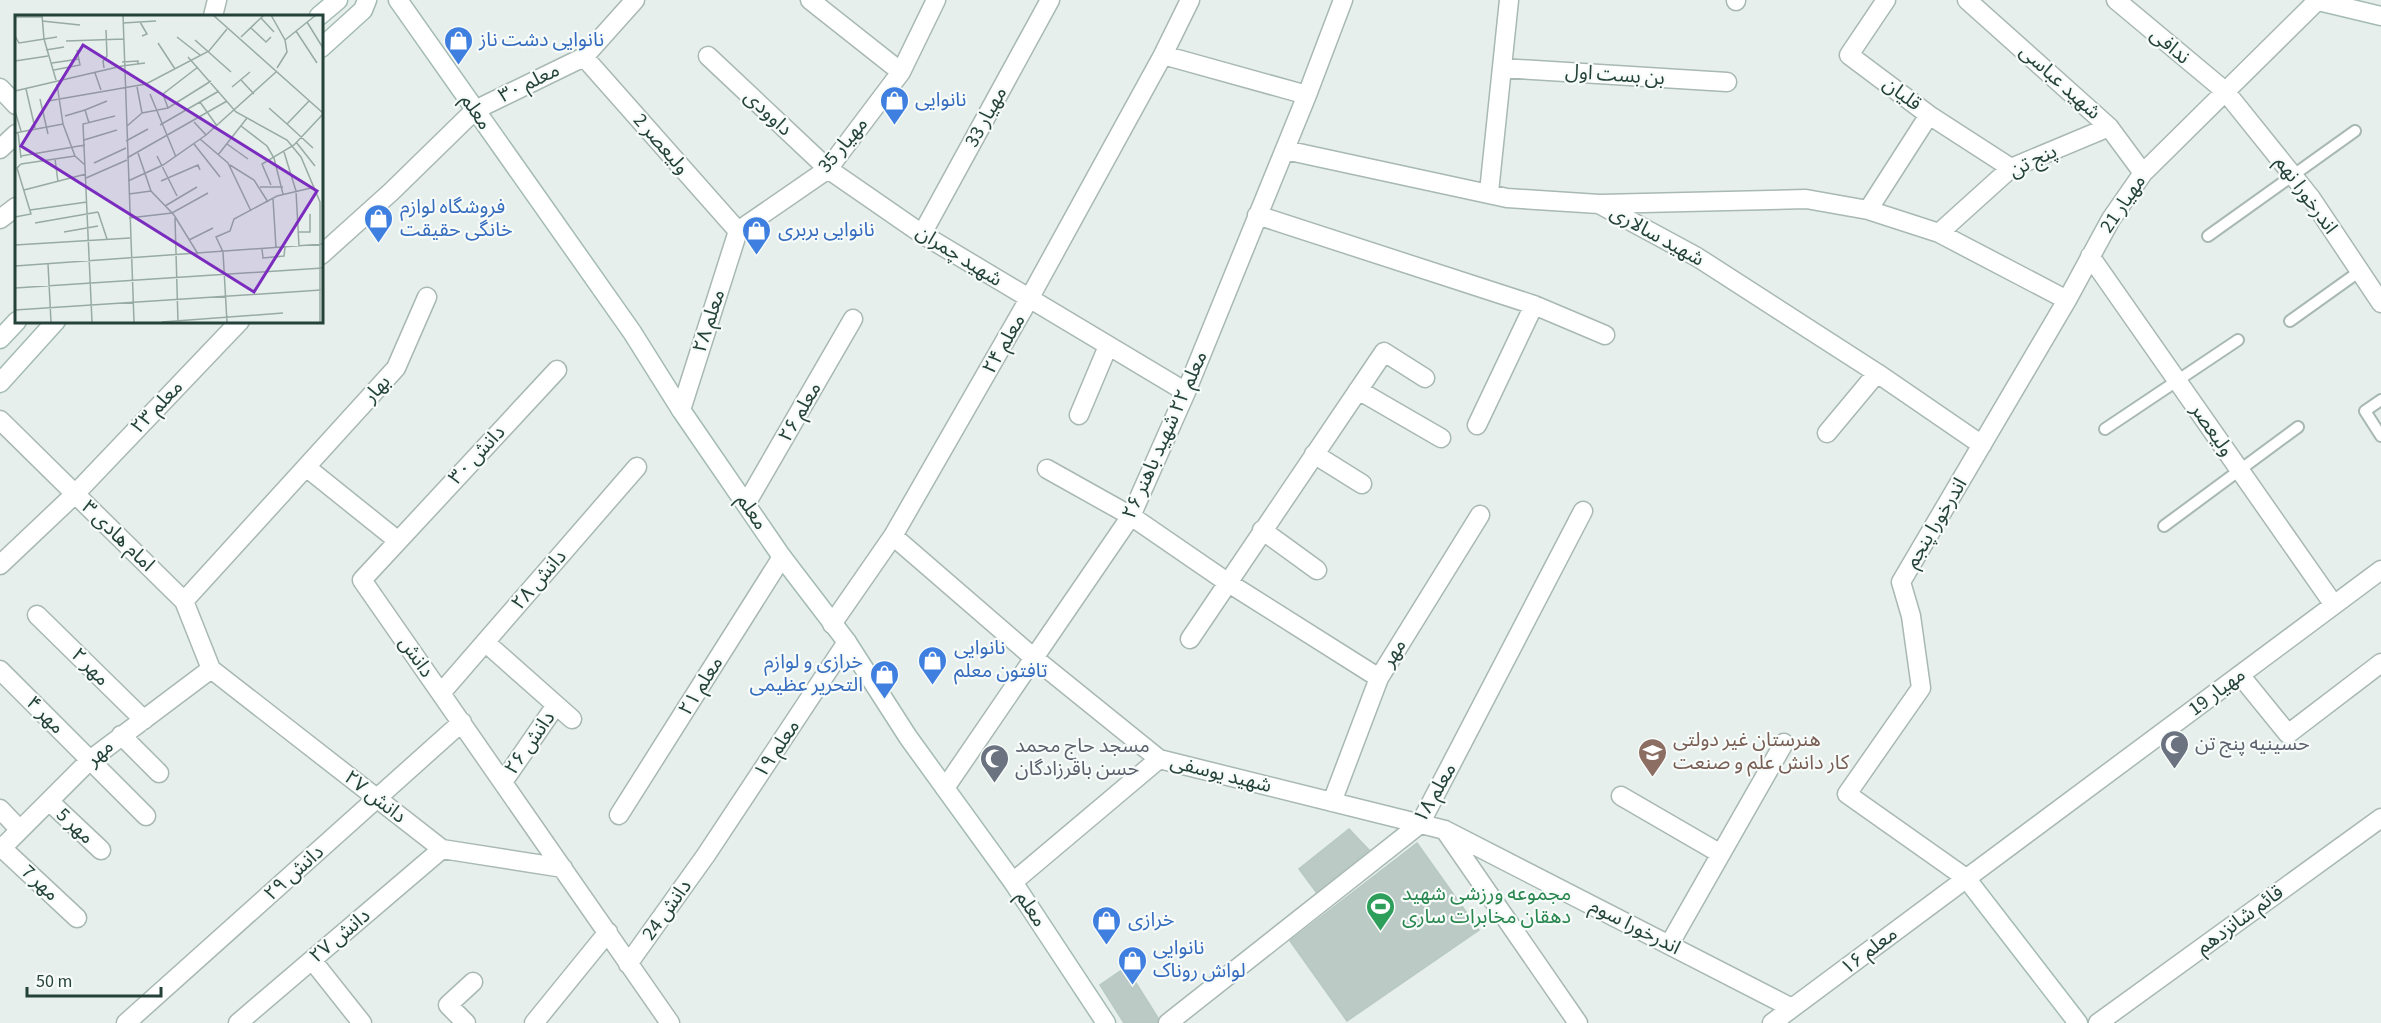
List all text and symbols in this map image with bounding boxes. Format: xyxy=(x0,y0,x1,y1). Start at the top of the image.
inset map xyxy=(15,15,322,322)
street label: ندافی xyxy=(2144,21,2196,71)
shop icon: نانوایی دشت ناز xyxy=(442,24,474,66)
place label: نانوایی دشت ناز xyxy=(478,26,604,54)
street label: شهید عباسی xyxy=(2013,38,2107,126)
street label: معلم ۳۰ xyxy=(494,56,564,110)
street label: بن بست اول xyxy=(1564,58,1666,92)
street label: قلیان xyxy=(1877,70,1927,118)
street label: مهیار 33 xyxy=(958,82,1014,152)
street label: داوودی xyxy=(738,83,798,143)
shop icon: نانوایی xyxy=(878,84,910,126)
place label: نانوایی xyxy=(915,86,966,114)
street label: معلم xyxy=(454,88,498,136)
street label: ولیعصر 2 xyxy=(627,107,695,181)
street label: مهیار 35 xyxy=(811,111,875,179)
street label: پنج تن xyxy=(2004,137,2062,185)
street label: اندرخورا نهم xyxy=(2268,150,2344,240)
street label: مهیار 21 xyxy=(2093,169,2153,239)
place label: فروشگاه لوازم خانگی حقیقت xyxy=(400,193,513,244)
street label: شهید سالاری xyxy=(1605,199,1709,273)
shop icon: فروشگاه لوازم خانگی حقیقت xyxy=(363,202,395,244)
shop icon: نانوایی بربری xyxy=(741,214,773,256)
place label: نانوایی بربری xyxy=(778,216,875,244)
street label: شهید چمران xyxy=(910,218,1008,294)
street label: معلم ۲۸ xyxy=(686,286,732,356)
street label: معلم ۲۴ xyxy=(976,309,1032,379)
street label: معلم ۲۲ شهید باهنر ۲۶ xyxy=(1115,346,1215,524)
street label: بهار xyxy=(356,369,397,410)
street label: معلم ۲۳ xyxy=(124,374,190,440)
street label: معلم ۲۶ xyxy=(772,377,828,447)
street label: ولیعصر xyxy=(2183,397,2240,462)
street label: دانش ۳۰ xyxy=(442,419,512,491)
street label: اندرخورا پنجم xyxy=(1898,473,1974,573)
street label: معلم xyxy=(730,488,774,536)
street label: امام هادی ٣ xyxy=(75,494,161,578)
street label: دانش ۲۸ xyxy=(505,544,573,616)
street label: دانش xyxy=(392,631,440,683)
street label: مهر xyxy=(1374,633,1413,673)
place label: نانوایی تافتون معلم xyxy=(954,634,1048,685)
street label: مهر ۲ xyxy=(65,642,115,692)
shop icon: نانوایی تافتون معلم xyxy=(917,644,949,686)
place label: خرازی و لوازم التحریر عظیمی xyxy=(750,648,863,699)
street label: معلم ۲۱ xyxy=(672,651,730,721)
shop icon: خرازی و لوازم التحریر عظیمی xyxy=(868,658,900,700)
street label: مهیار 19 xyxy=(2183,661,2251,723)
street label: مهر ۴ xyxy=(20,690,70,740)
street label: دانش ۲۶ xyxy=(498,705,562,781)
street label: معلم ۱۹ xyxy=(747,714,807,784)
place label: هنرستان غیر دولتی کار دانش علم و صنعت xyxy=(1673,726,1850,777)
mosque icon: حسینیه پنج تن xyxy=(2158,728,2190,770)
place label: حسینیه پنج تن xyxy=(2195,730,2310,758)
place label: مسجد حاج محمد حسن باقرزادگان xyxy=(1015,732,1150,783)
street label: مهر xyxy=(79,733,120,774)
school or university icon: هنرستان غیر دولتی کار دانش علم و صنعت xyxy=(1636,736,1668,778)
mosque icon: مسجد حاج محمد حسن باقرزادگان xyxy=(978,742,1010,784)
street label: شهید یوسفی xyxy=(1167,748,1275,800)
street label: معلم ۱۸ xyxy=(1407,758,1463,828)
street label: دانش ۲۷ xyxy=(338,764,412,830)
street label: مهر 5 xyxy=(50,801,100,851)
street label: دانش ٢٩ xyxy=(258,839,330,907)
street label: مهر 7 xyxy=(15,858,65,908)
street label: دانش 24 xyxy=(635,874,699,946)
street label: قائم شانزدهم xyxy=(2191,879,2289,961)
place label: مجموعه ورزشی شهید دهقان مخابرات ساری xyxy=(1402,880,1571,931)
street label: معلم xyxy=(1009,885,1053,933)
sports icon: مجموعه ورزشی شهید دهقان مخابرات ساری xyxy=(1365,890,1397,932)
street label: اندرخورا سوم xyxy=(1585,892,1685,962)
street label: دانش ٢٧ xyxy=(303,902,377,970)
shop icon: خرازی xyxy=(1091,904,1123,946)
place label: خرازی xyxy=(1128,906,1175,934)
street label: معلم ۱۶ xyxy=(1835,920,1903,982)
place label: نانوایی لواش روناک xyxy=(1153,934,1246,985)
shop icon: نانوایی لواش روناک xyxy=(1116,944,1148,986)
scale bar xyxy=(27,960,160,998)
text: 50 m xyxy=(36,969,72,994)

